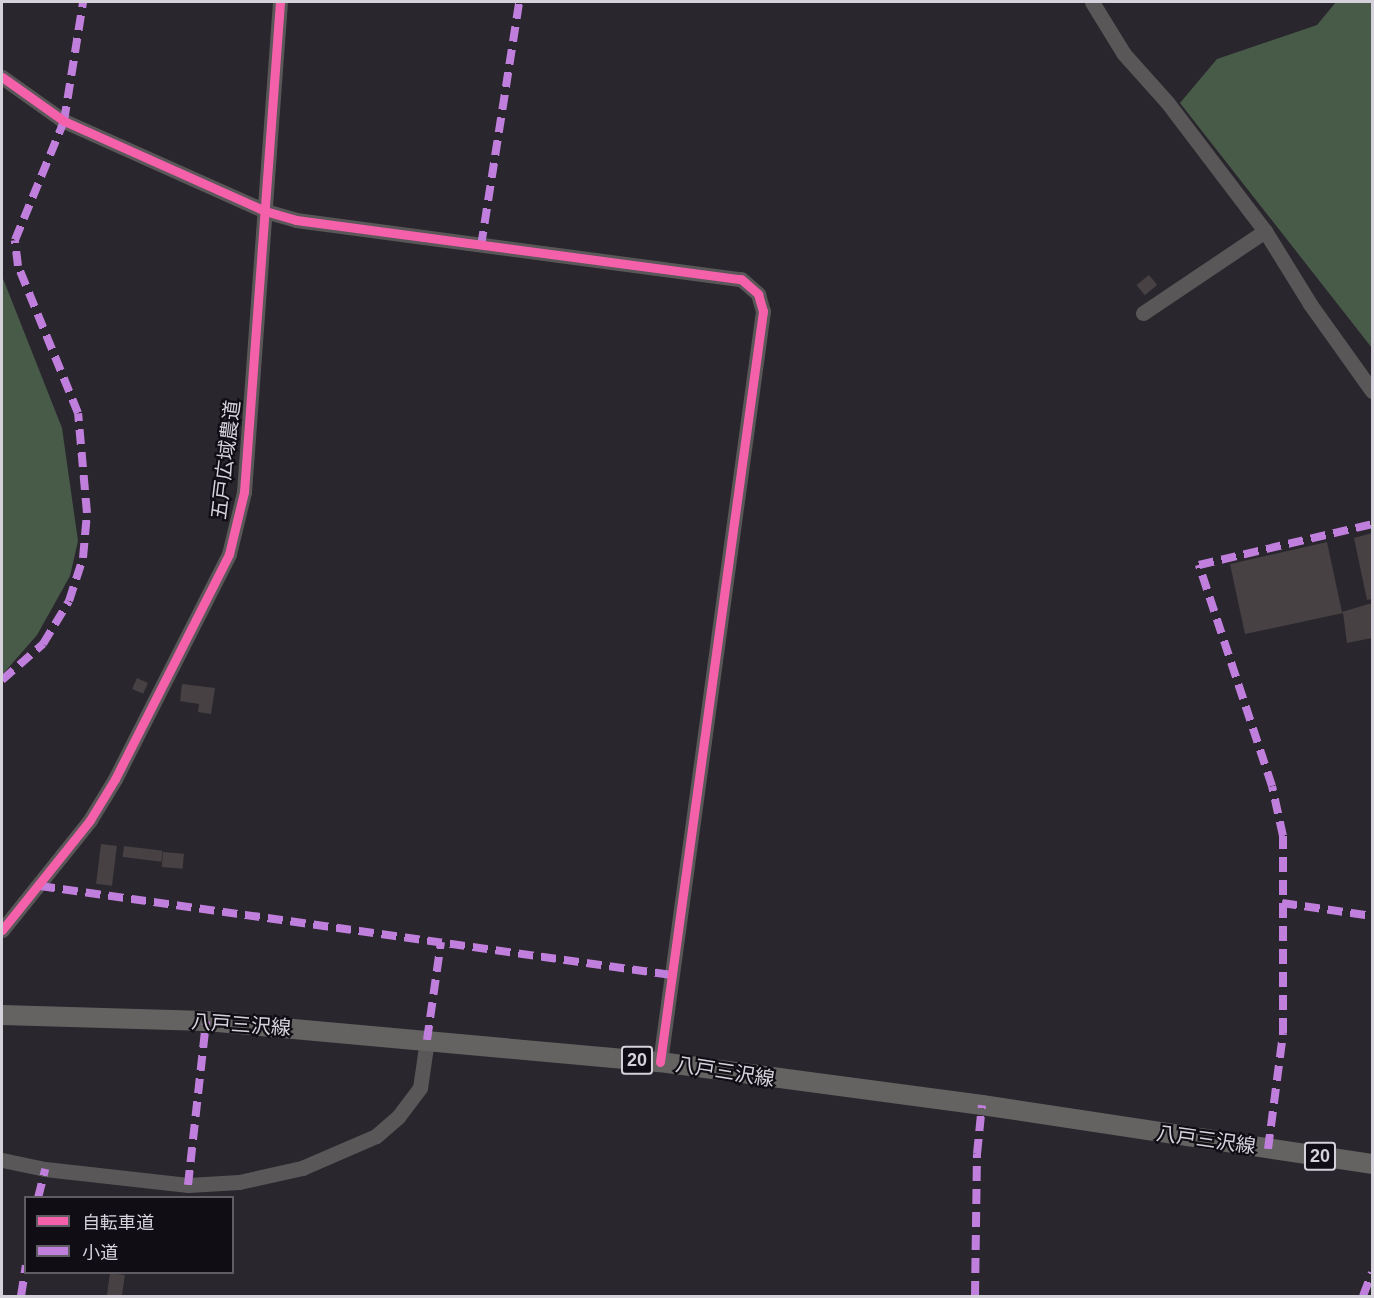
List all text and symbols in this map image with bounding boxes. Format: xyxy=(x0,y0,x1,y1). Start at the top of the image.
street label: 五戸広域農道 xyxy=(207,399,245,521)
street label: 八戸三沢線 xyxy=(190,1010,292,1040)
road number: 20 xyxy=(620,1045,654,1075)
street label: 八戸三沢線 xyxy=(674,1052,776,1092)
street label: 八戸三沢線 xyxy=(1155,1121,1257,1159)
road number: 20 xyxy=(1304,1141,1336,1171)
legend xyxy=(24,1196,234,1274)
text: 自転車道 xyxy=(82,1213,154,1233)
text: 小道 xyxy=(82,1243,118,1263)

